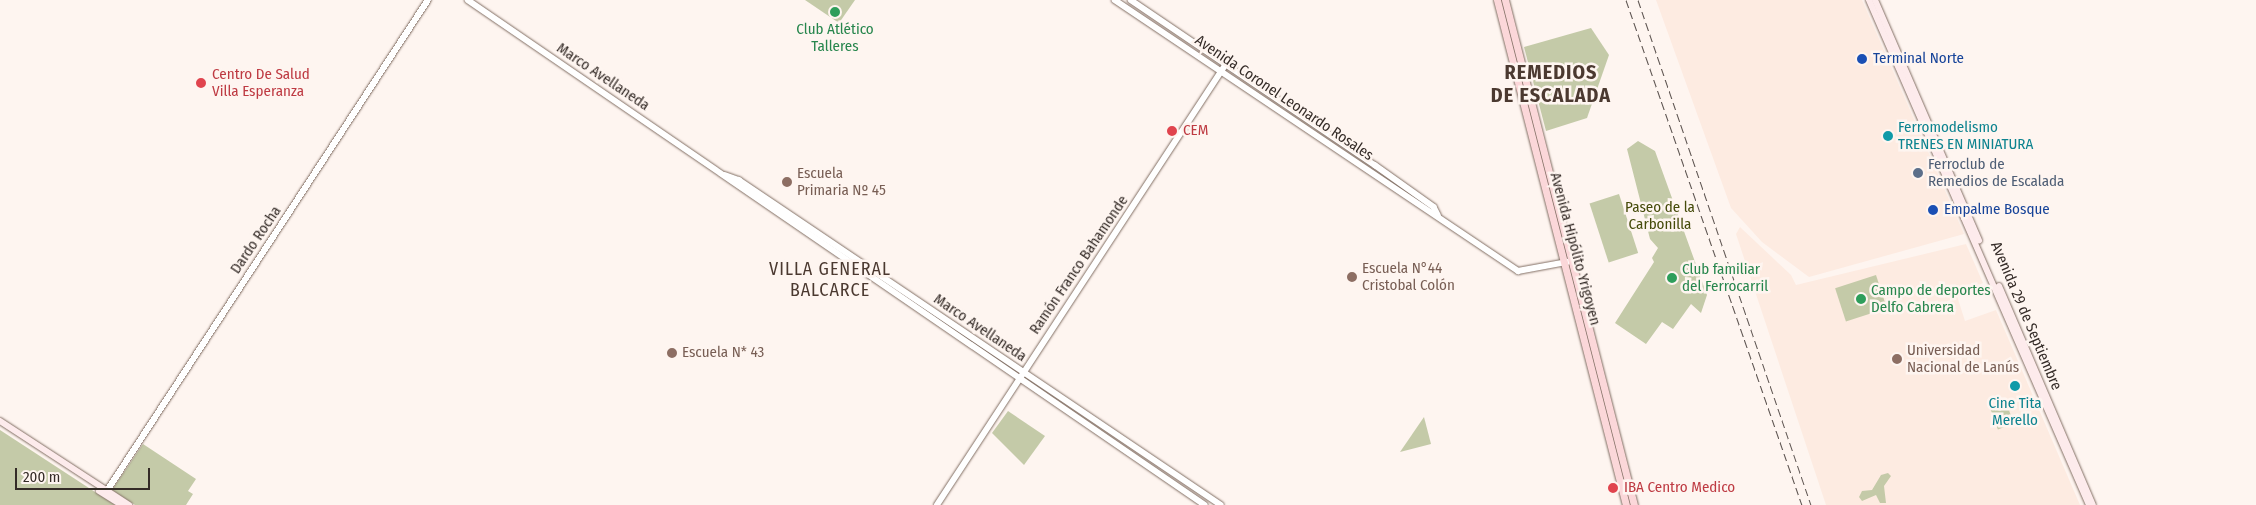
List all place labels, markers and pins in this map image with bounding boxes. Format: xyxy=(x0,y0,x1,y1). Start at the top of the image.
marker: Club Atlético Talleres xyxy=(829,6,841,18)
place label: Club Atlético Talleres xyxy=(796,20,874,55)
place label: Terminal Norte xyxy=(1873,50,1964,68)
marker: Terminal Norte xyxy=(1855,52,1869,66)
place label: Centro De Salud Villa Esperanza xyxy=(212,65,310,100)
marker: Centro De Salud Villa Esperanza xyxy=(194,76,208,90)
place label: Ferromodelismo TRENES EN MINIATURA xyxy=(1898,118,2033,153)
place label: CEM xyxy=(1183,122,1208,140)
marker: CEM xyxy=(1165,124,1179,138)
marker: Ferromodelismo TRENES EN MINIATURA xyxy=(1882,130,1894,142)
place label: Ferroclub de Remedios de Escalada xyxy=(1928,155,2064,190)
place label: Escuela Primaria Nº 45 xyxy=(797,164,886,199)
marker: Ferroclub de Remedios de Escalada xyxy=(1912,167,1924,179)
marker: Escuela Primaria Nº 45 xyxy=(781,176,793,188)
place label: Empalme Bosque xyxy=(1944,201,2050,219)
marker: Empalme Bosque xyxy=(1926,203,1940,217)
place label: Escuela N°44 Cristobal Colón xyxy=(1362,259,1455,294)
place label: Club familiar del Ferrocarril xyxy=(1682,260,1768,295)
marker: Escuela N°44 Cristobal Colón xyxy=(1346,271,1358,283)
marker: Club familiar del Ferrocarril xyxy=(1666,272,1678,284)
place label: Campo de deportes Delfo Cabrera xyxy=(1871,281,1991,316)
marker: Campo de deportes Delfo Cabrera xyxy=(1855,293,1867,305)
place label: Universidad Nacional de Lanús xyxy=(1907,341,2019,376)
place label: Escuela N* 43 xyxy=(682,344,764,362)
marker: Escuela N* 43 xyxy=(666,347,678,359)
marker: Universidad Nacional de Lanús xyxy=(1891,353,1903,365)
marker: Cine Tita Merello xyxy=(2009,380,2021,392)
place label: Cine Tita Merello xyxy=(1988,394,2042,429)
place label: IBA Centro Medico xyxy=(1624,479,1735,497)
marker: IBA Centro Medico xyxy=(1606,481,1620,495)

